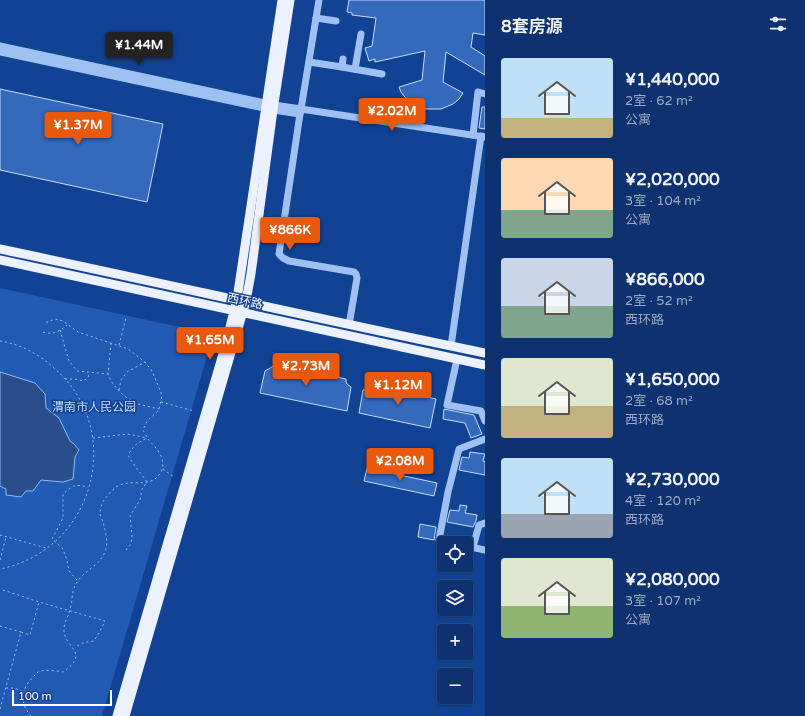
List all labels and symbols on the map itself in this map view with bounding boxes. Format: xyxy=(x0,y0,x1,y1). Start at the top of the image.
pin: ¥1.44M xyxy=(106,32,172,66)
pin: ¥2.02M xyxy=(359,98,425,132)
pin: ¥1.37M xyxy=(45,112,111,146)
pin: ¥866K xyxy=(262,217,318,251)
street label: 西环路 xyxy=(226,290,264,312)
pin: ¥1.65M xyxy=(177,327,243,361)
pin: ¥2.73M xyxy=(273,353,339,387)
pin: ¥1.12M xyxy=(365,372,431,406)
park label: 渭南市人民公园 xyxy=(52,400,136,414)
pin: ¥2.08M xyxy=(367,448,433,482)
scale bar xyxy=(12,688,112,707)

